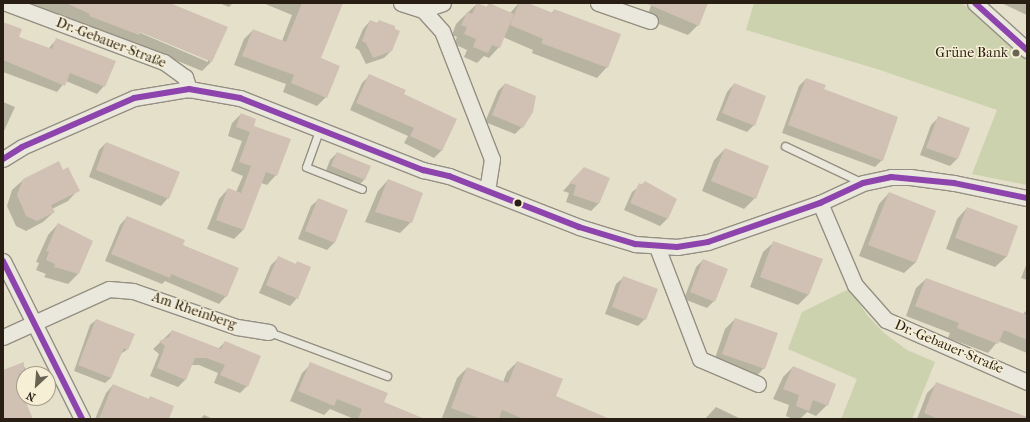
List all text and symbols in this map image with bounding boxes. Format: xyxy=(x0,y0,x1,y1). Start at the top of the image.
street label: Dr.-Gebauer-Straße xyxy=(53,14,169,72)
place label: Grüne Bank xyxy=(935,45,1008,61)
marker: Grüne Bank xyxy=(1011,48,1021,58)
unlabelled marker xyxy=(513,198,523,208)
street label: Am Rheinberg xyxy=(149,289,239,333)
street label: Dr.-Gebauer-Straße xyxy=(892,316,1006,378)
north arrow xyxy=(16,366,56,406)
text: N xyxy=(24,389,38,404)

